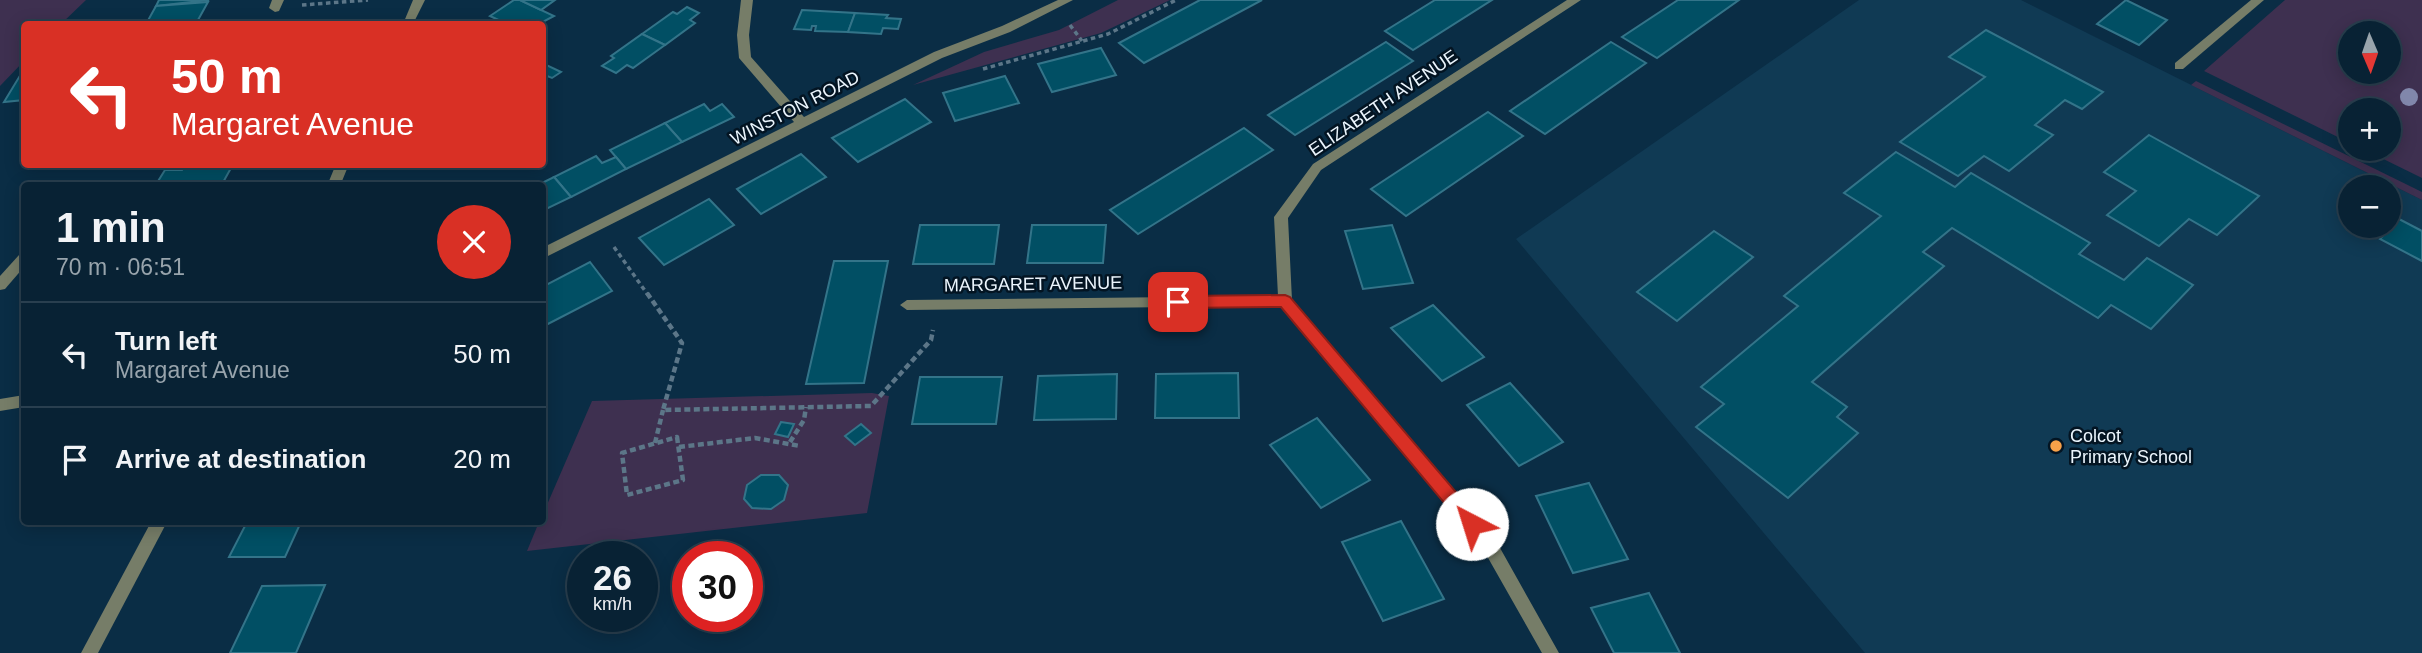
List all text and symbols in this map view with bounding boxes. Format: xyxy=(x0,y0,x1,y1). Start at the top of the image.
north arrow xyxy=(2338,21,2401,84)
map controls xyxy=(2338,21,2401,238)
street label: ELIZABETH AVENUE xyxy=(1305,46,1461,160)
icon: left xyxy=(56,49,147,140)
text: 50 m xyxy=(171,49,283,103)
street label: WINSTON ROAD xyxy=(727,67,863,149)
button: + xyxy=(2338,98,2401,161)
text: Margaret Avenue xyxy=(171,106,414,142)
button: − xyxy=(2338,175,2401,238)
text: 1 min xyxy=(56,204,166,251)
button: close xyxy=(437,205,511,279)
text: 70 m · 06:51 xyxy=(56,254,185,280)
street label: MARGARET AVENUE xyxy=(944,272,1122,296)
pin xyxy=(1148,272,1208,332)
icon: arrive xyxy=(1159,283,1197,321)
text: Turn left xyxy=(115,326,217,356)
icon: left xyxy=(56,336,94,374)
text: 50 m xyxy=(453,339,511,369)
text: Margaret Avenue xyxy=(115,357,290,383)
place label: Colcot Primary School xyxy=(2070,426,2192,467)
marker: Colcot Primary School xyxy=(2048,438,2064,454)
icon: arrive xyxy=(56,441,94,479)
text: Arrive at destination xyxy=(115,444,366,474)
text: 20 m xyxy=(453,444,511,474)
position arrow xyxy=(1435,487,1509,561)
speed limit sign: 30 xyxy=(672,541,763,632)
text: 26 xyxy=(593,558,632,597)
text: km/h xyxy=(593,594,632,614)

